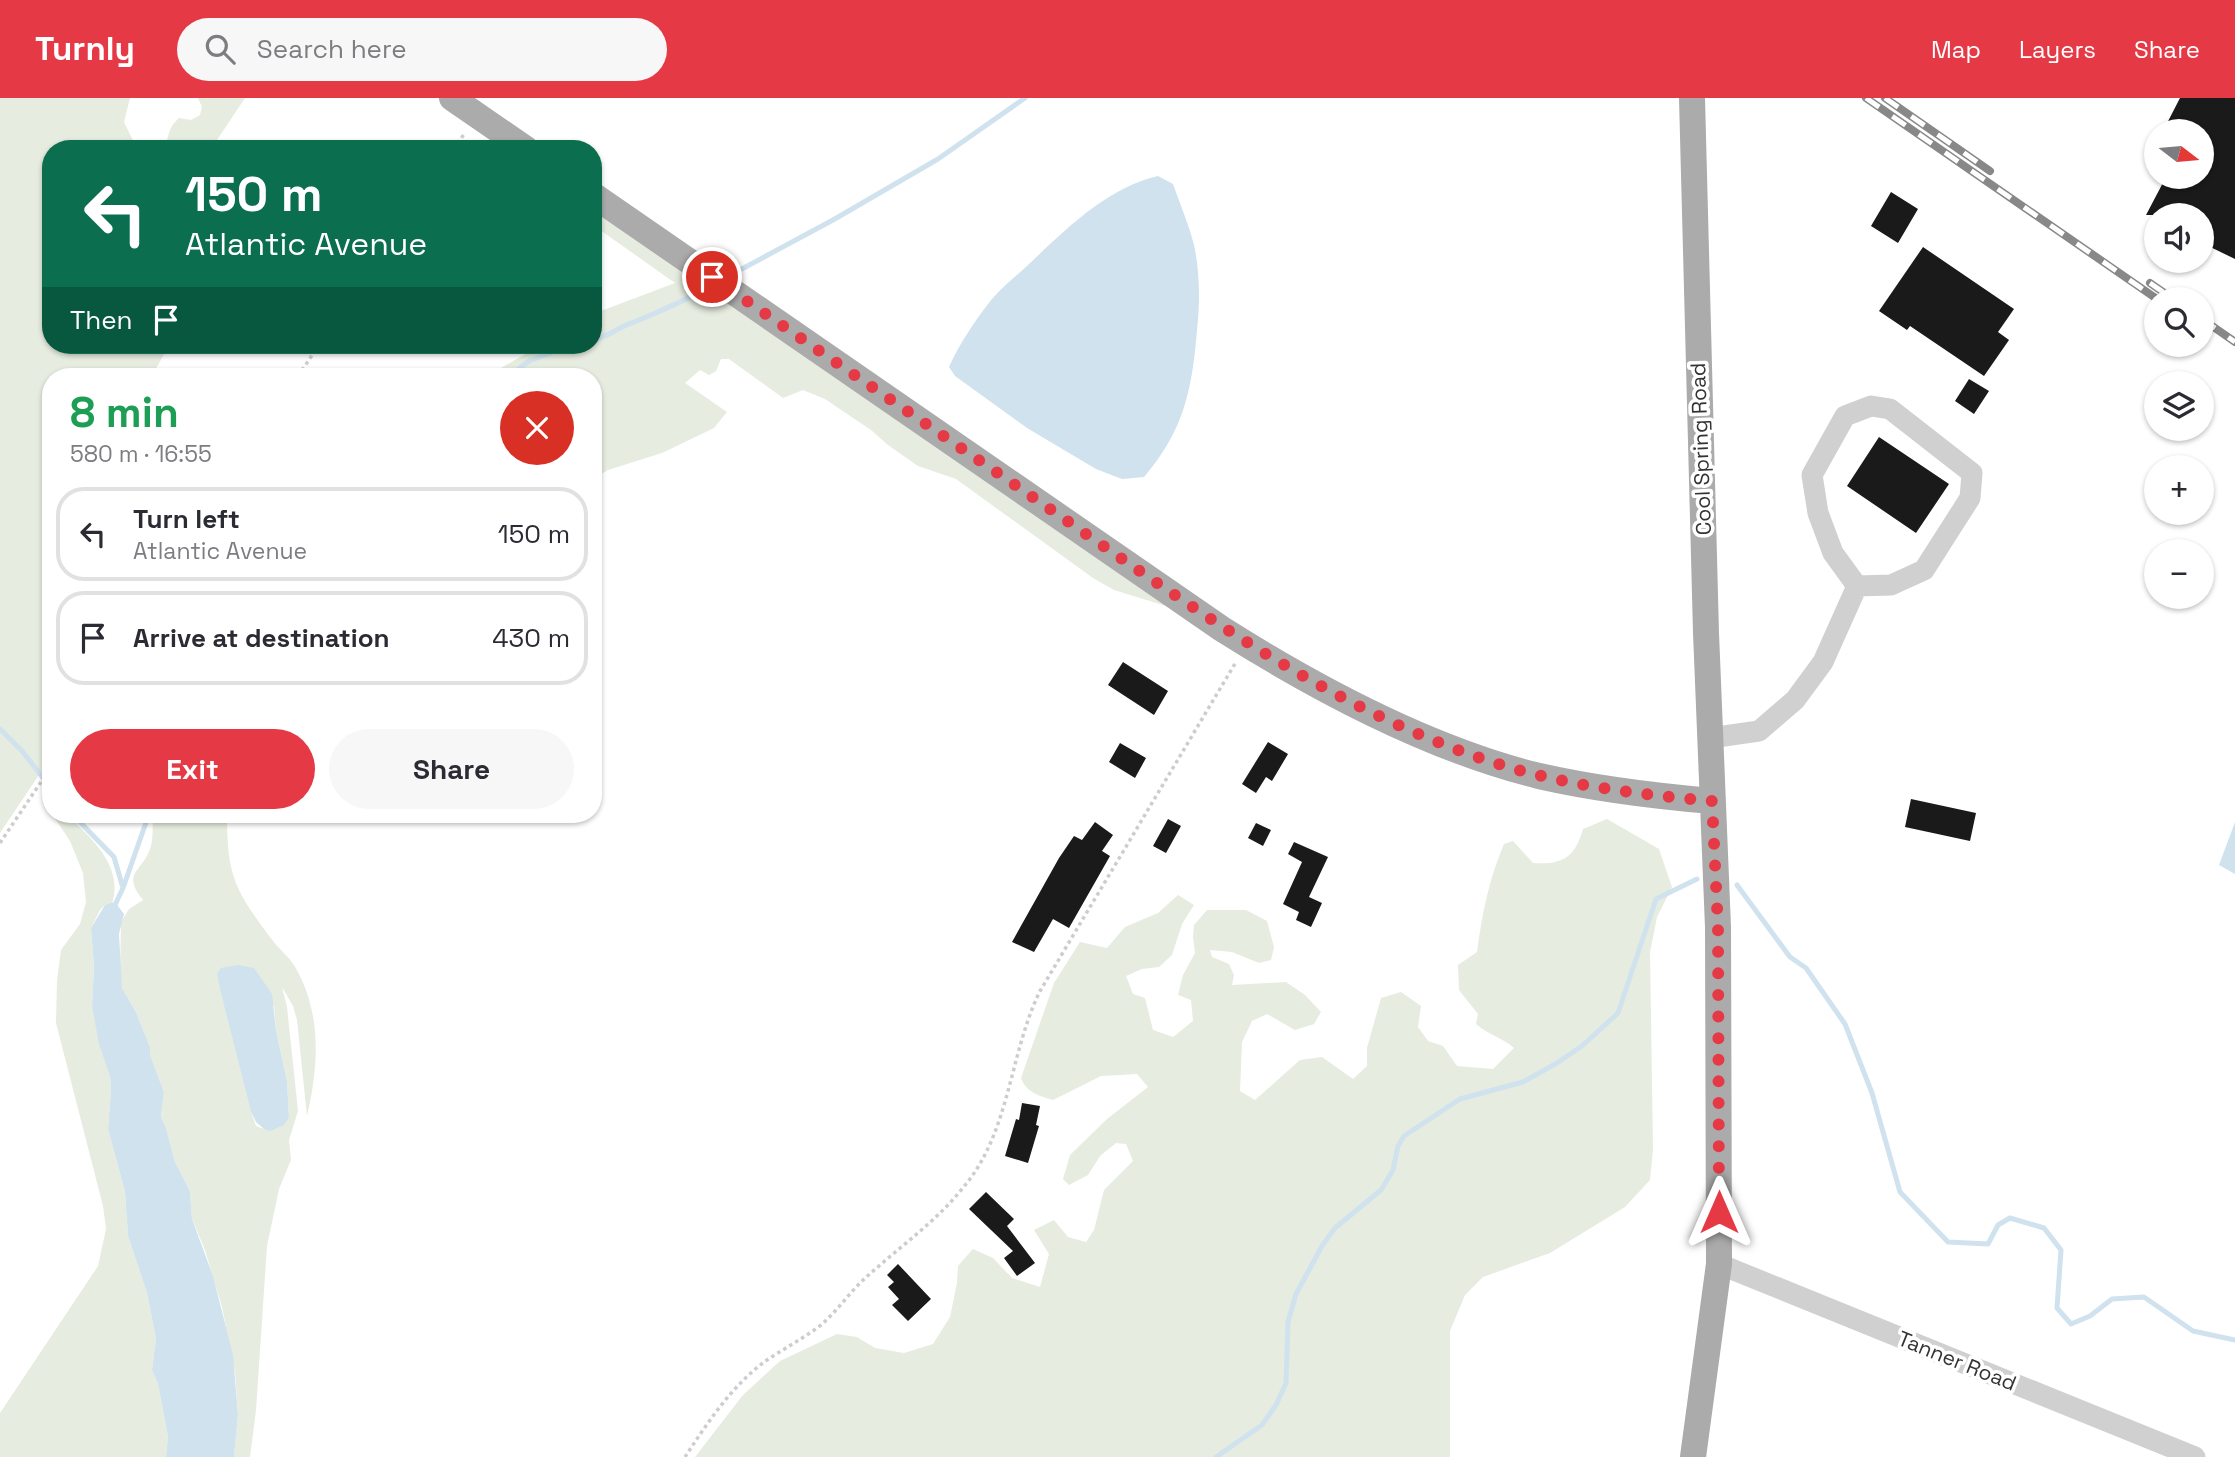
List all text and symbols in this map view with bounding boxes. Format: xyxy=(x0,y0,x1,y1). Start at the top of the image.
search box xyxy=(177,18,667,81)
text: Turnly xyxy=(35,28,135,70)
icon: search xyxy=(201,30,239,68)
text: Search here xyxy=(257,32,407,66)
text: Map xyxy=(1931,34,1981,65)
text: Layers xyxy=(2019,34,2096,65)
text: Share xyxy=(2134,34,2200,65)
north arrow xyxy=(2144,119,2214,189)
map controls xyxy=(2144,119,2214,609)
text: 150 m xyxy=(185,163,323,225)
icon: left xyxy=(70,168,161,259)
button: sound xyxy=(2144,203,2214,273)
text: Atlantic Avenue xyxy=(185,224,427,264)
pin xyxy=(682,247,742,307)
icon: arrive xyxy=(693,258,731,296)
button: search xyxy=(2144,287,2214,357)
icon: arrive xyxy=(147,301,185,339)
text: Then xyxy=(70,303,133,337)
street label: Cool Spring Road xyxy=(1684,362,1717,536)
button: layers xyxy=(2144,371,2214,441)
text: 8 min xyxy=(70,386,179,439)
button: close xyxy=(500,391,574,465)
text: 580 m · 16:55 xyxy=(70,439,212,469)
button: + xyxy=(2144,455,2214,525)
text: Turn left xyxy=(133,502,240,536)
icon: left xyxy=(74,515,112,553)
text: 150 m xyxy=(498,517,570,551)
text: Atlantic Avenue xyxy=(133,536,307,566)
button: − xyxy=(2144,539,2214,609)
icon: arrive xyxy=(74,619,112,657)
text: Arrive at destination xyxy=(133,621,390,655)
text: 430 m xyxy=(492,621,570,655)
button: Exit xyxy=(70,729,315,809)
button: Share xyxy=(329,729,574,809)
position arrow xyxy=(1682,1175,1756,1249)
street label: Tanner Road xyxy=(1894,1324,2020,1397)

